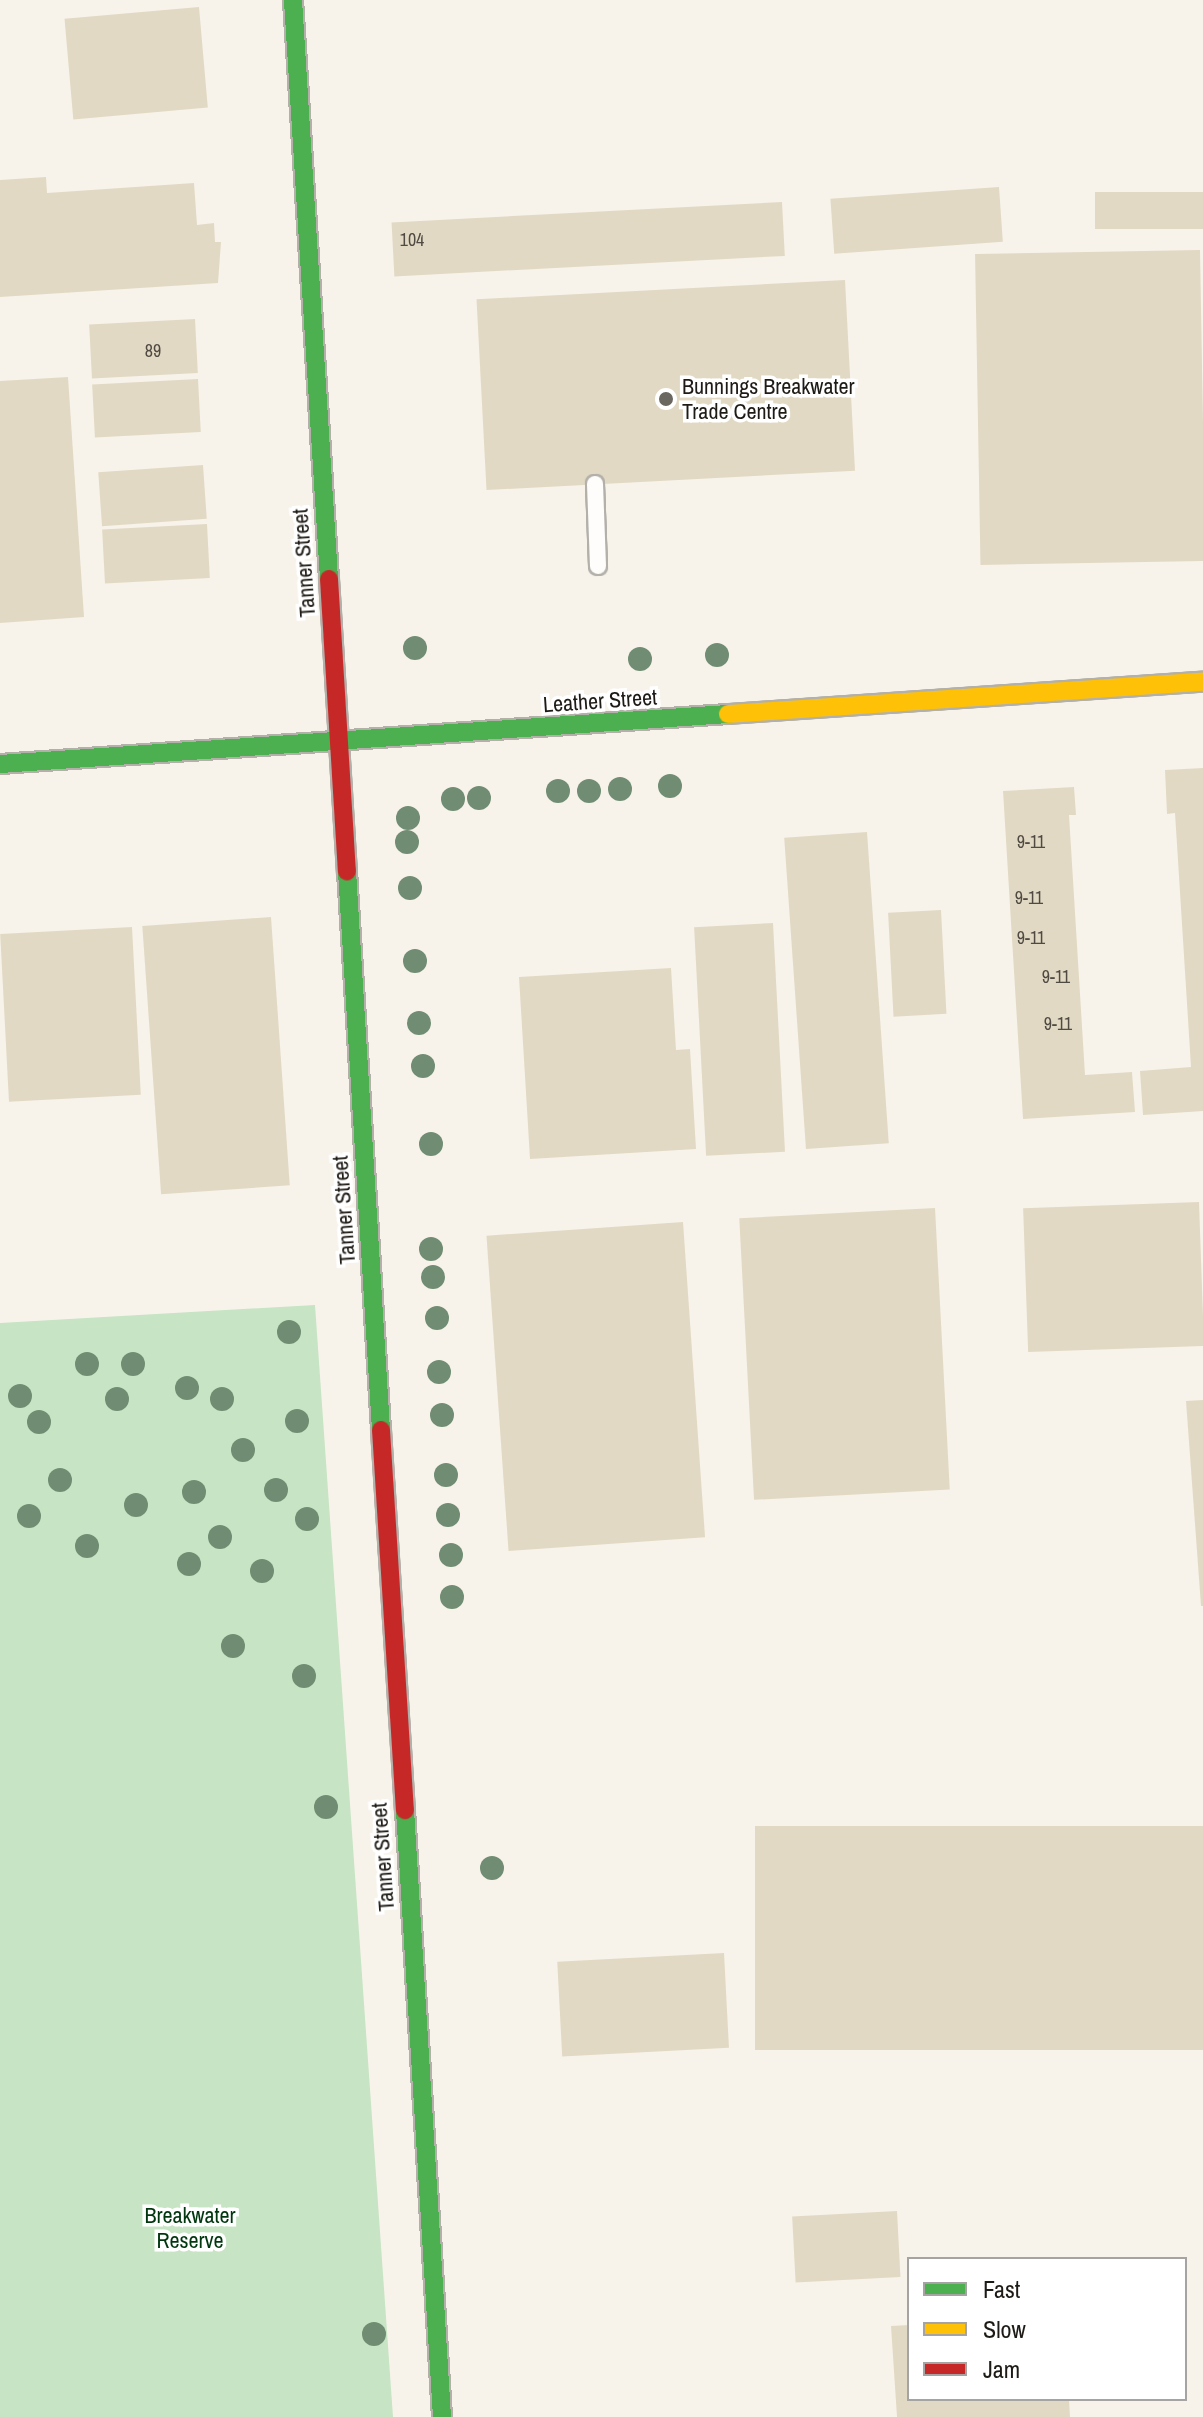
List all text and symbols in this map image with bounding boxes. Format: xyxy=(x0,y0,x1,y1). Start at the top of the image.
house number: 104 xyxy=(400,229,424,251)
house number: 89 xyxy=(145,340,161,362)
place label: Bunnings Breakwater Trade Centre xyxy=(682,373,854,424)
marker: Bunnings Breakwater Trade Centre xyxy=(657,390,675,408)
street label: Tanner Street xyxy=(287,508,321,618)
street label: Leather Street xyxy=(542,684,658,718)
house number: 9-11 xyxy=(1017,831,1045,853)
house number: 9-11 xyxy=(1015,887,1043,909)
house number: 9-11 xyxy=(1017,927,1045,949)
house number: 9-11 xyxy=(1042,966,1070,988)
house number: 9-11 xyxy=(1044,1013,1072,1035)
street label: Tanner Street xyxy=(327,1155,361,1265)
street label: Tanner Street xyxy=(366,1802,400,1912)
park label: Breakwater Reserve xyxy=(144,2202,236,2254)
legend xyxy=(907,2257,1187,2401)
text: Fast xyxy=(983,2273,1020,2305)
text: Slow xyxy=(983,2313,1026,2345)
text: Jam xyxy=(983,2353,1020,2385)

